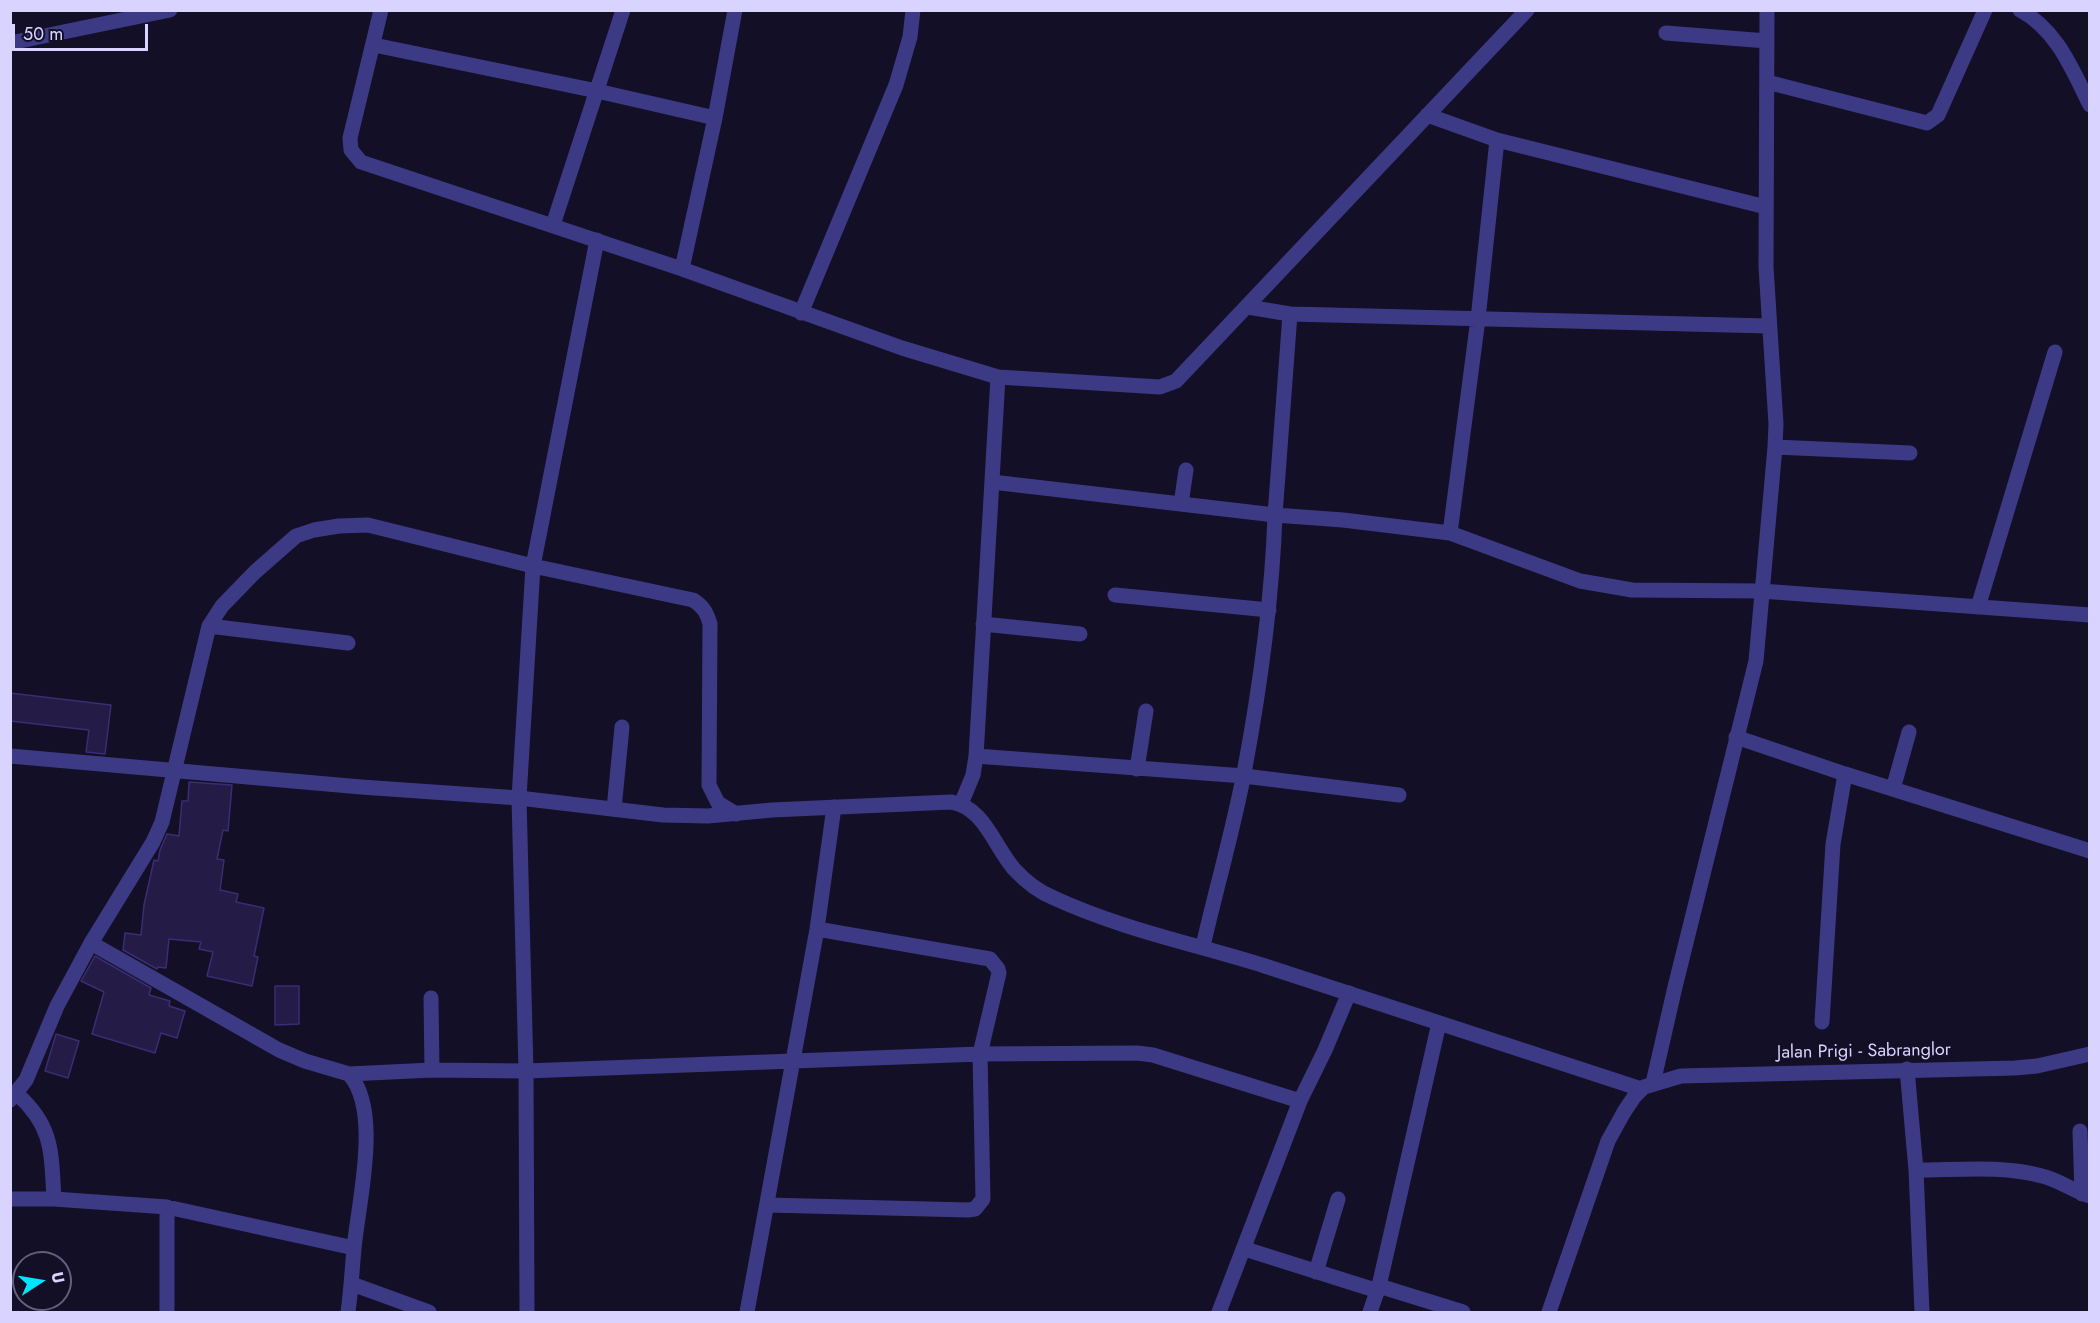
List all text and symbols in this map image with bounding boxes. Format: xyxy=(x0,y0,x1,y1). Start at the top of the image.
scale bar xyxy=(15,12,152,50)
text: 50 m xyxy=(23,21,63,47)
street label: Jalan Prigi - Sabranglor xyxy=(1777,1040,1951,1064)
north arrow xyxy=(12,1251,72,1311)
text: U xyxy=(46,1270,71,1285)

